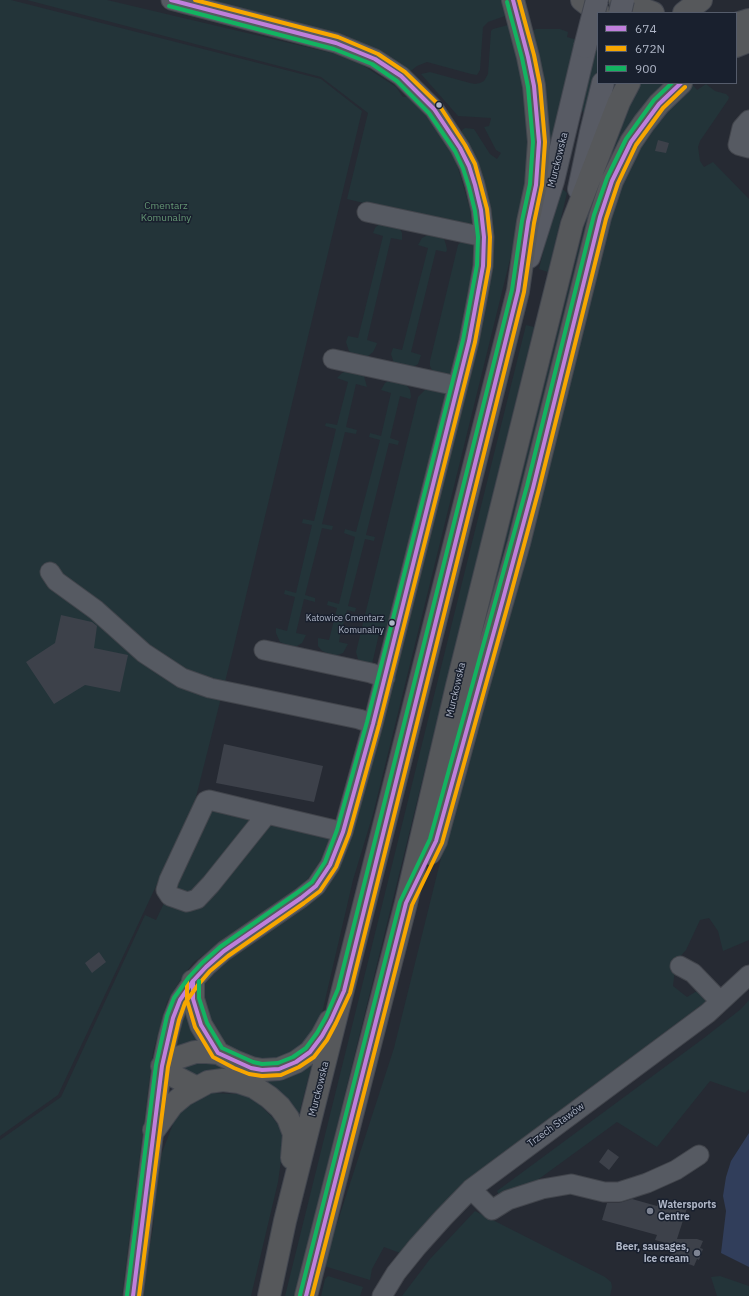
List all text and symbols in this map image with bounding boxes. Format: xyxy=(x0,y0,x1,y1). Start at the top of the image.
legend xyxy=(597,12,737,84)
text: 674 xyxy=(635,21,657,36)
text: 672N xyxy=(635,41,665,56)
text: 900 xyxy=(635,61,657,76)
unlabelled marker xyxy=(434,100,444,110)
street label: Murckowska xyxy=(545,131,571,189)
park label: Cmentarz Komunalny xyxy=(141,200,191,224)
place label: Katowice Cmentarz Komunalny xyxy=(306,613,384,634)
marker: Katowice Cmentarz Komunalny xyxy=(387,618,397,628)
street label: Murckowska xyxy=(444,661,468,719)
street label: Murckowska xyxy=(306,1060,332,1118)
street label: Trzech Stawów xyxy=(525,1100,587,1150)
place label: Watersports Centre xyxy=(658,1199,716,1222)
marker: Watersports Centre xyxy=(645,1206,655,1216)
place label: Beer, sausages, ice cream xyxy=(616,1241,689,1264)
marker: Beer, sausages, ice cream xyxy=(692,1248,702,1258)

